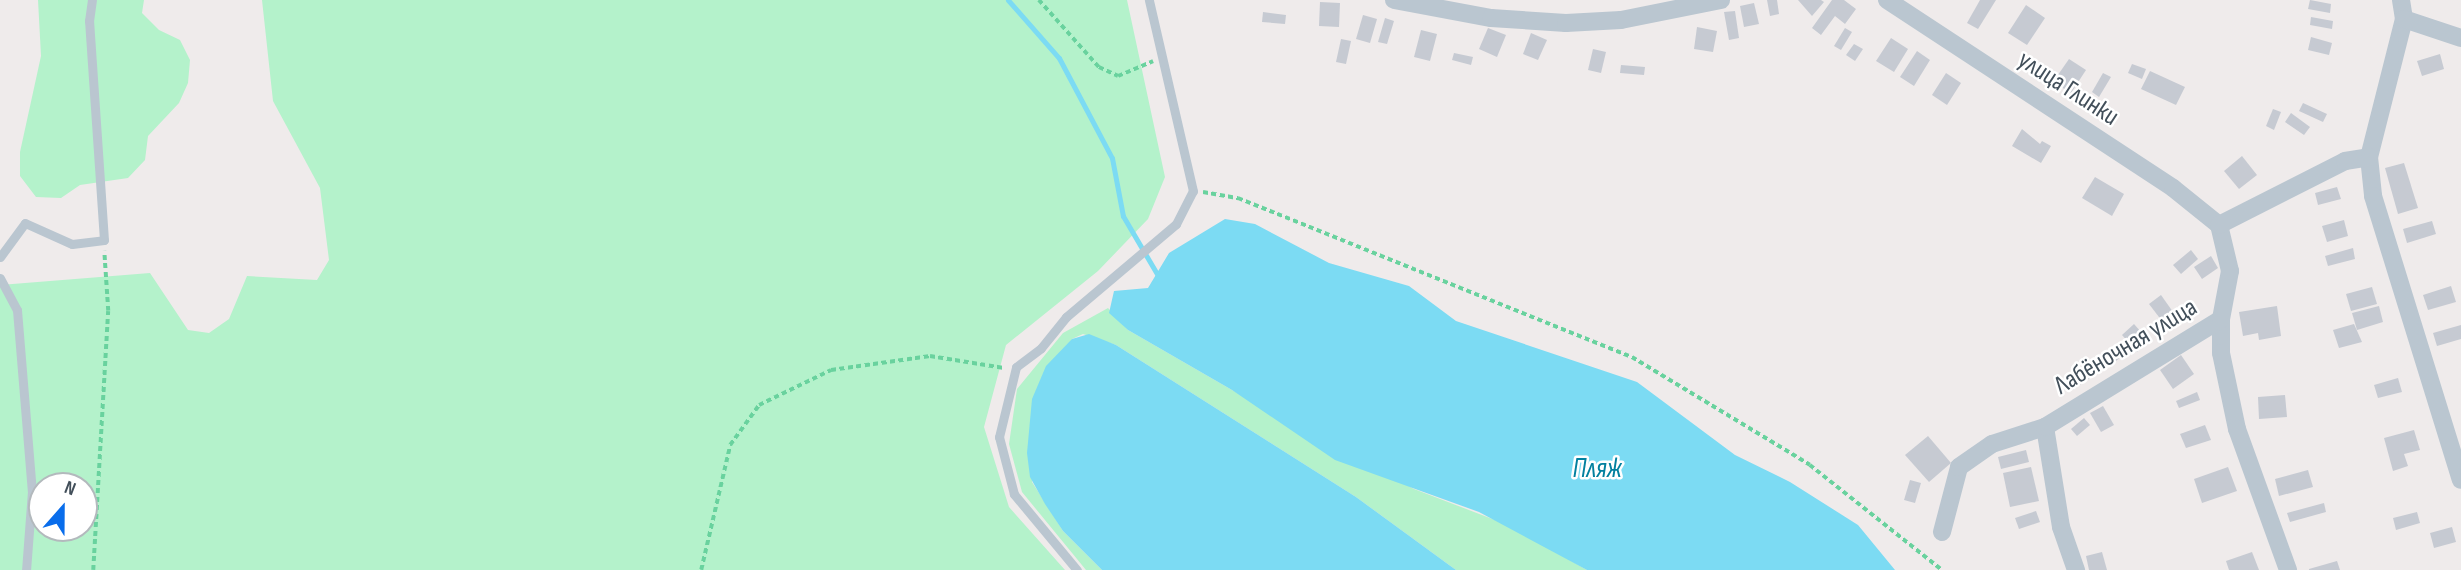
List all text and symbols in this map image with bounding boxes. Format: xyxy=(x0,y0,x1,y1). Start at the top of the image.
street label: улица Глинки xyxy=(2012,45,2124,133)
street label: Лабёночная улица xyxy=(2049,292,2203,402)
water label: Пляж xyxy=(1572,452,1622,486)
north arrow xyxy=(28,472,98,542)
text: N xyxy=(61,476,79,501)

